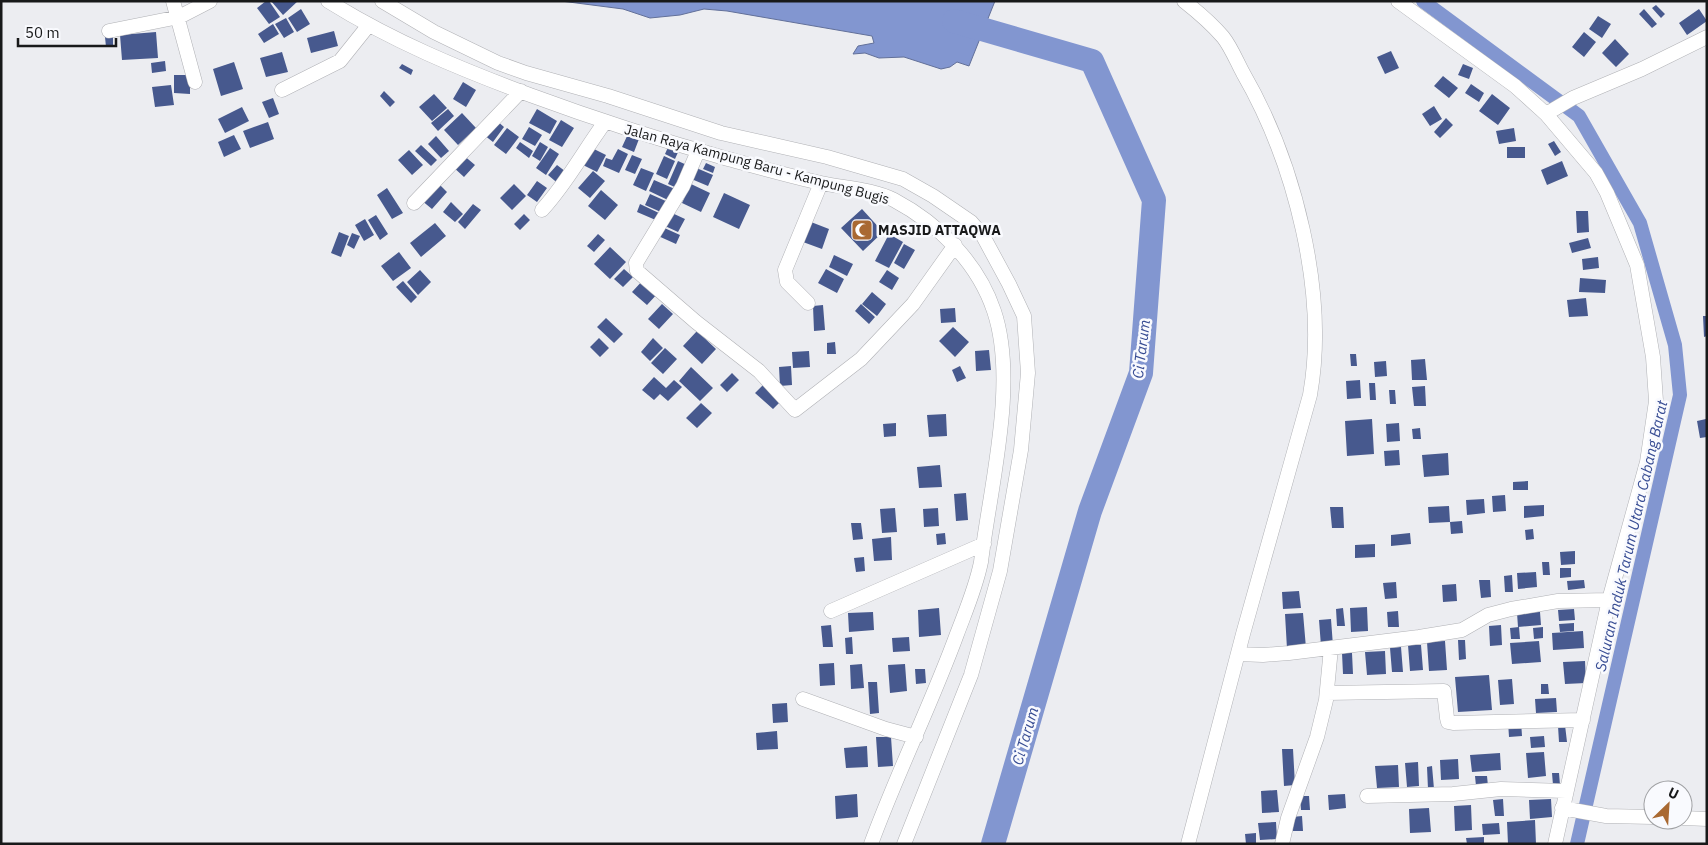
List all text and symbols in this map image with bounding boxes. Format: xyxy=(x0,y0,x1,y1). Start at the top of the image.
scale bar xyxy=(18,15,115,47)
text: 50 m xyxy=(25,23,60,42)
street label: Jalan Raya Kampung Baru - Kampung Bugis xyxy=(622,120,892,208)
mosque icon: MASJID ATTAQWA xyxy=(850,218,874,242)
place label: MASJID ATTAQWA xyxy=(878,221,1001,239)
water label: Ci Tarum xyxy=(1128,318,1154,380)
water label: Saluran Induk Tarum Utara Cabang Barat xyxy=(1591,398,1672,673)
water label: Ci Tarum xyxy=(1008,705,1042,767)
north arrow xyxy=(1643,780,1693,830)
text: U xyxy=(1665,783,1682,803)

